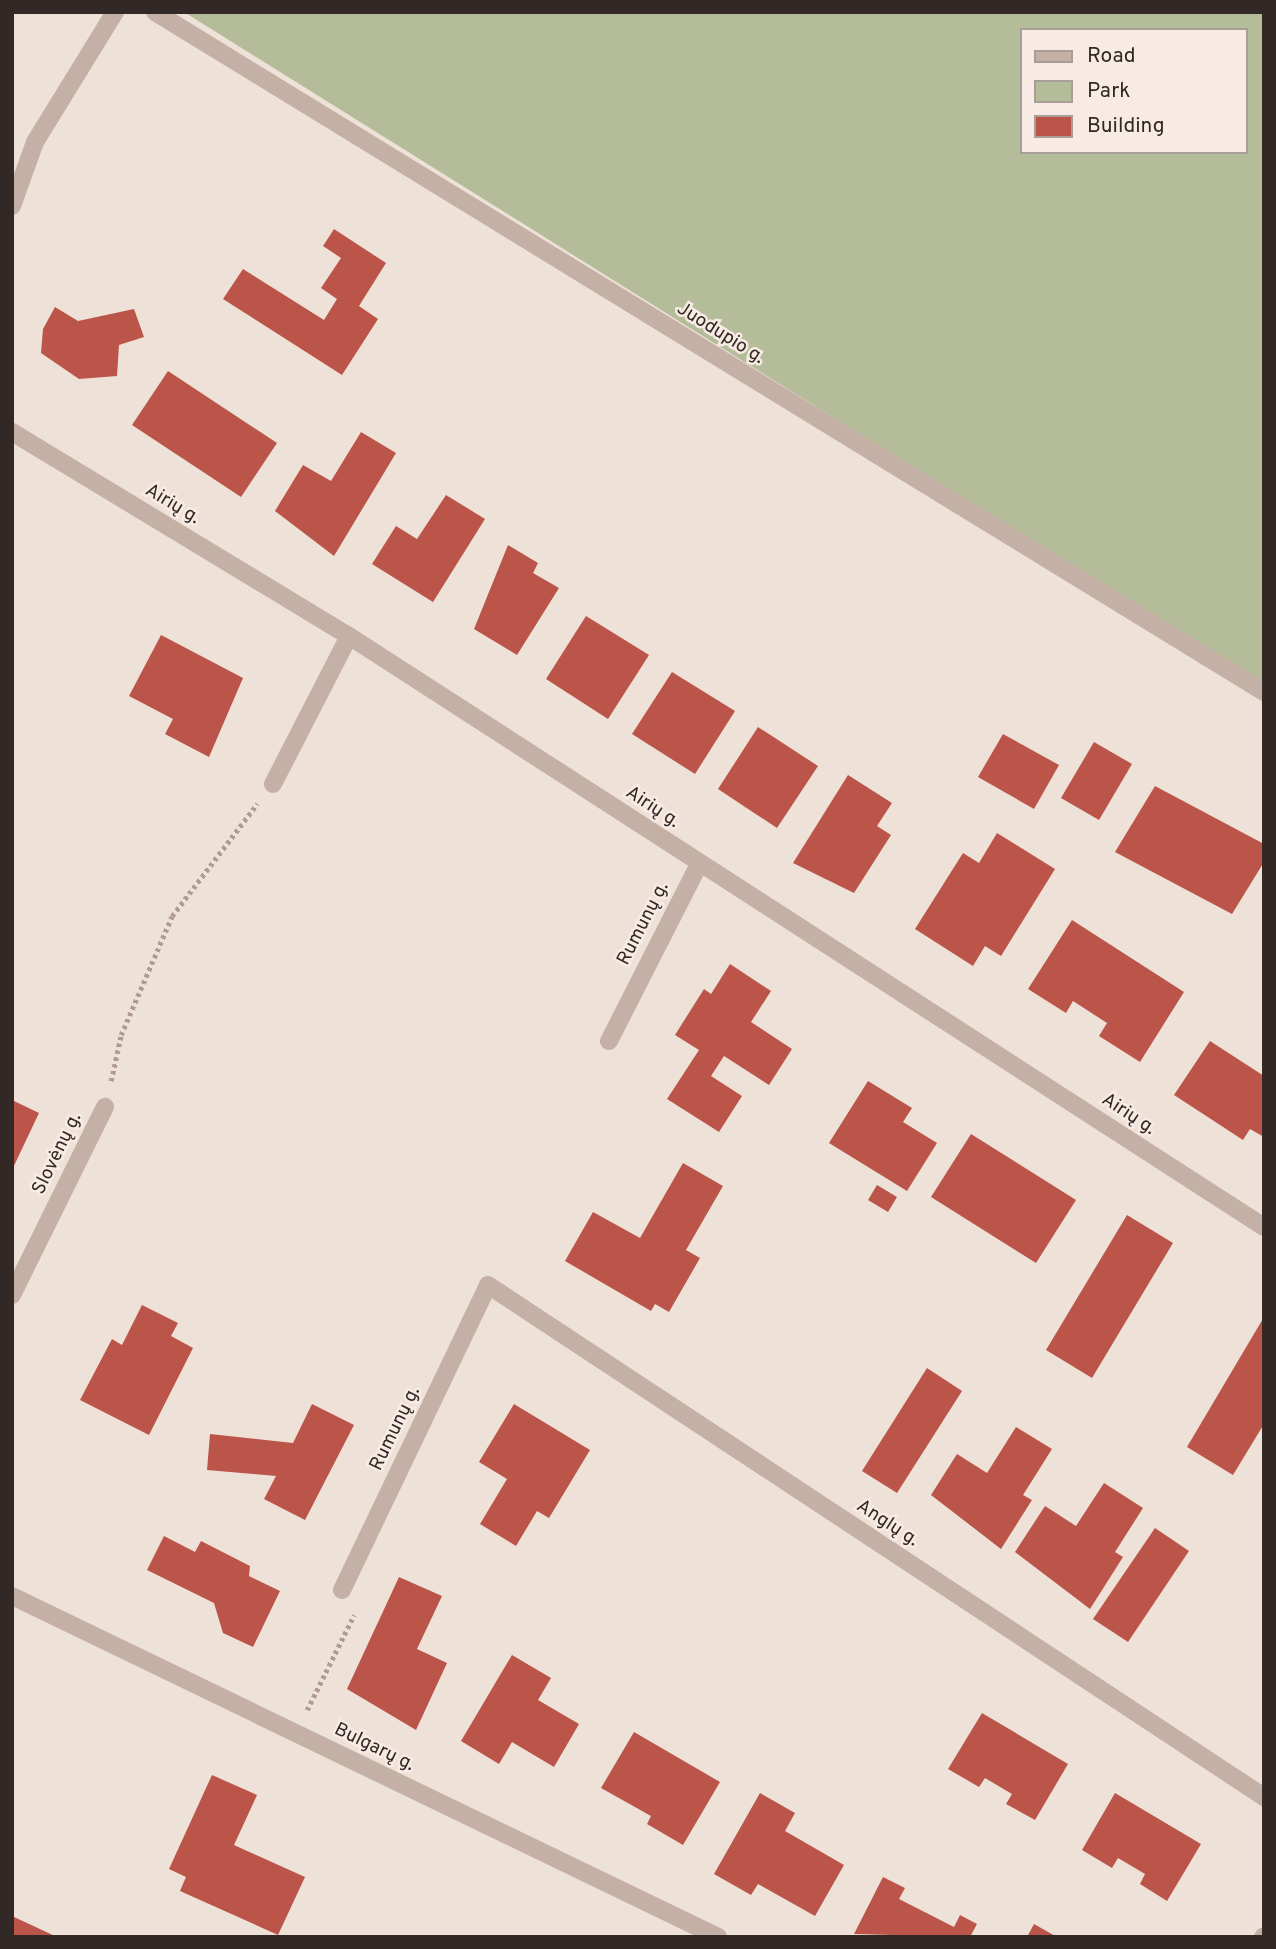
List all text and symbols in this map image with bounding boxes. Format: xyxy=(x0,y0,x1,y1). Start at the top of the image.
legend xyxy=(1020,28,1248,154)
text: Road xyxy=(1087,43,1136,70)
text: Park xyxy=(1087,78,1130,105)
text: Building xyxy=(1087,113,1165,140)
street label: Juodupio g. xyxy=(672,298,768,370)
street label: Airių g. xyxy=(140,480,204,530)
street label: Airių g. xyxy=(621,782,683,834)
street label: Rumunų g. xyxy=(613,878,675,970)
street label: Airių g. xyxy=(1097,1089,1159,1141)
street label: Slovėnų g. xyxy=(28,1109,88,1199)
street label: Rumunų g. xyxy=(366,1383,426,1475)
street label: Anglų g. xyxy=(852,1495,922,1553)
street label: Bulgarų g. xyxy=(330,1719,418,1777)

